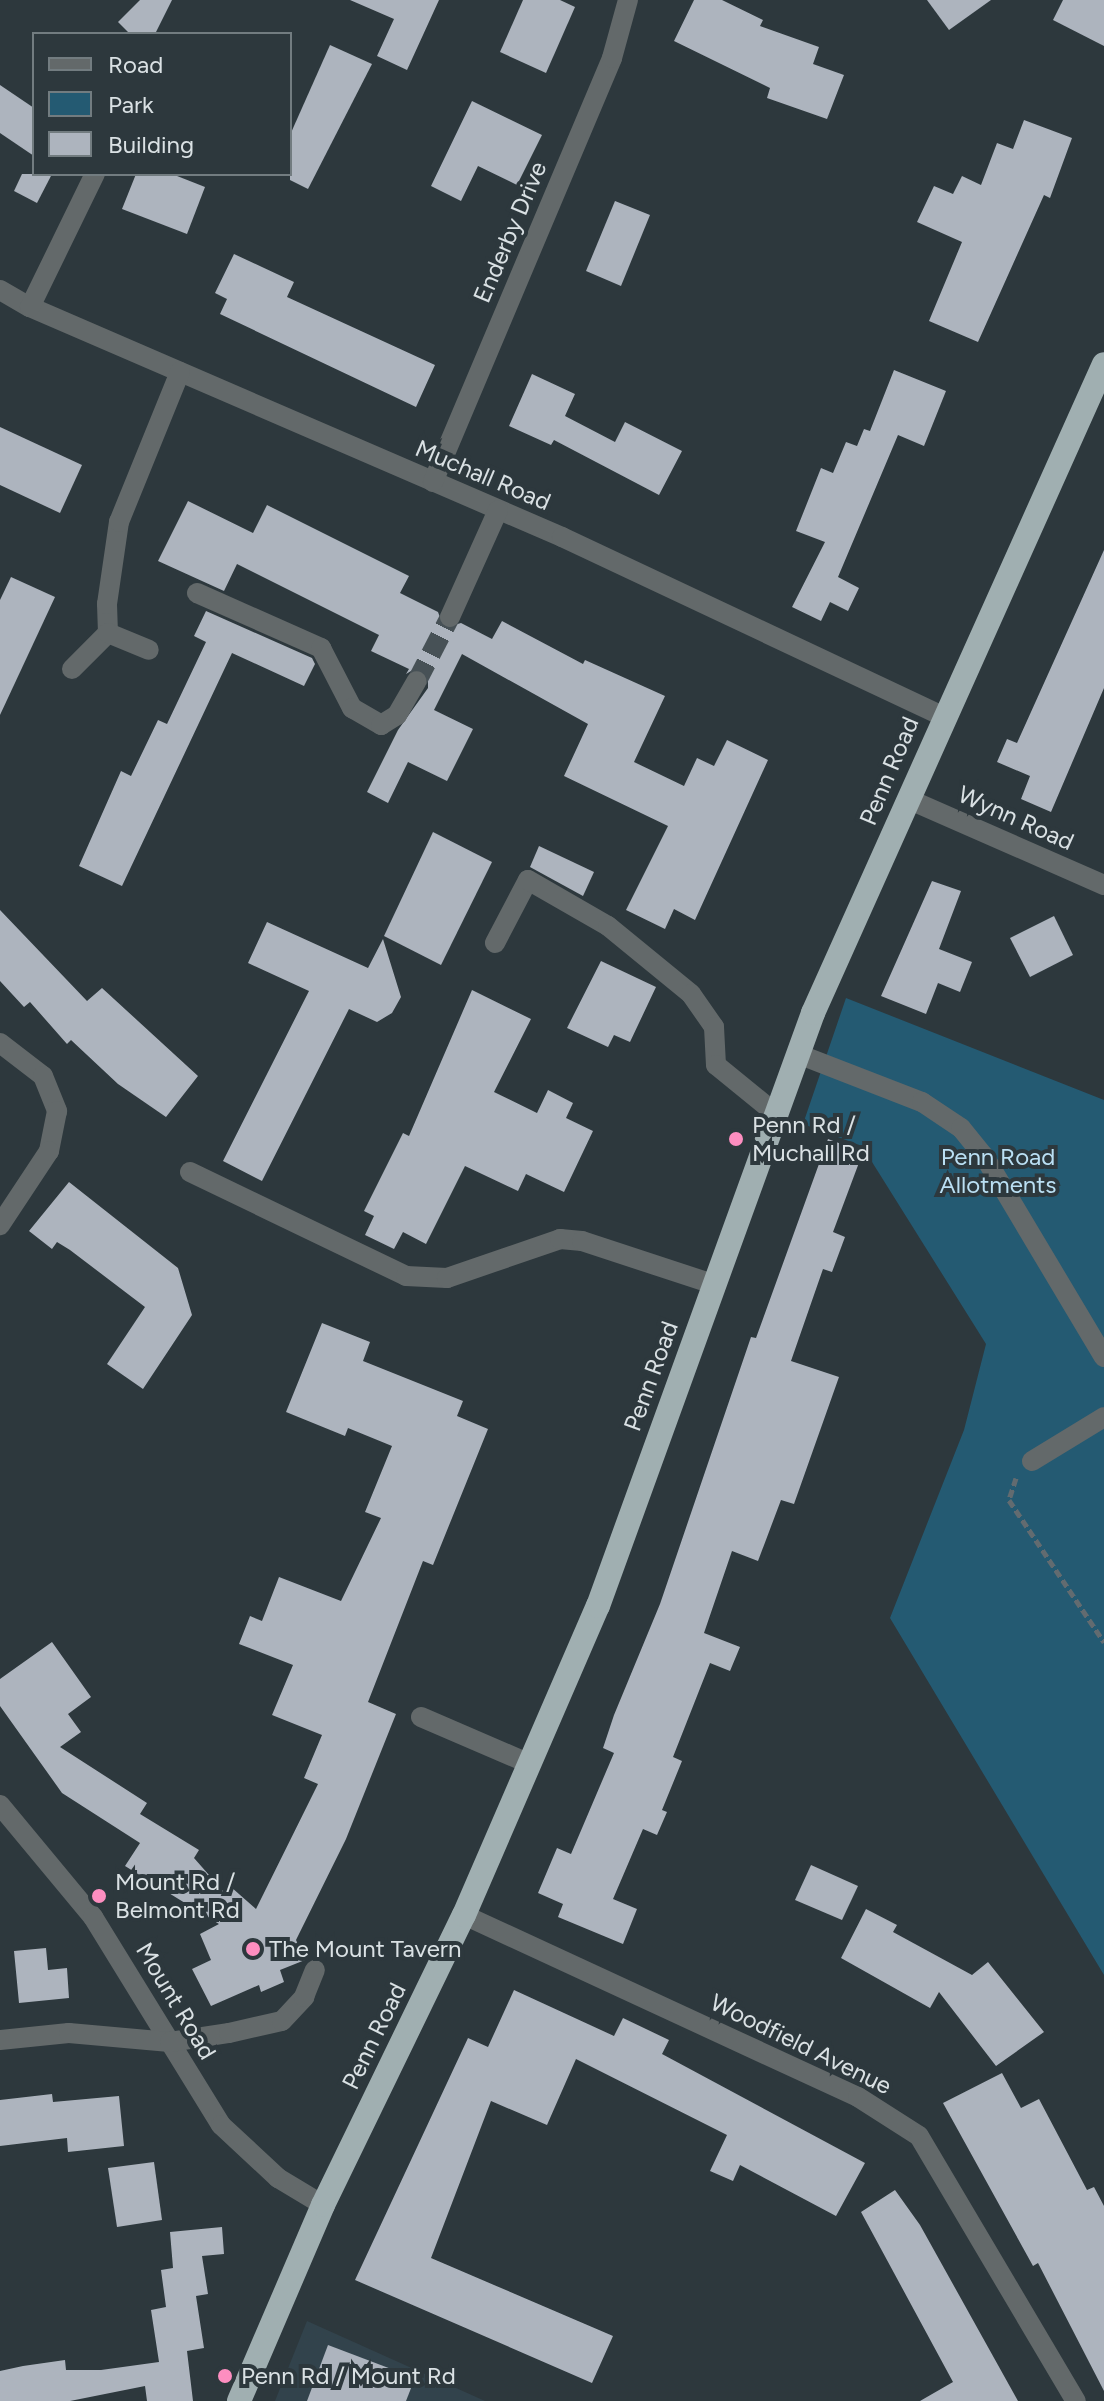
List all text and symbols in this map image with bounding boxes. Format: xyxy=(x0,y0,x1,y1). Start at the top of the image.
legend xyxy=(32,32,292,176)
text: Road xyxy=(108,50,163,79)
text: Park xyxy=(108,90,154,119)
text: Building xyxy=(108,130,194,159)
street label: Enderby Drive xyxy=(467,157,553,307)
street label: Muchall Road xyxy=(411,434,555,516)
street label: Penn Road xyxy=(853,713,925,829)
street label: Wynn Road xyxy=(954,780,1078,856)
place label: Penn Rd / Muchall Rd xyxy=(752,1111,870,1167)
marker: Penn Rd / Muchall Rd xyxy=(727,1130,745,1148)
park label: Penn Road Allotments xyxy=(940,1143,1056,1199)
street label: Penn Road xyxy=(618,1317,684,1435)
place label: Mount Rd / Belmont Rd xyxy=(115,1868,240,1924)
marker: Mount Rd / Belmont Rd xyxy=(90,1887,108,1905)
place label: The Mount Tavern xyxy=(269,1935,461,1963)
street label: Mount Road xyxy=(130,1937,222,2065)
marker: The Mount Tavern xyxy=(244,1940,262,1958)
street label: Penn Road xyxy=(336,1978,412,2094)
street label: Woodfield Avenue xyxy=(706,1988,896,2100)
place label: Penn Rd / Mount Rd xyxy=(241,2362,456,2390)
marker: Penn Rd / Mount Rd xyxy=(216,2367,234,2385)

